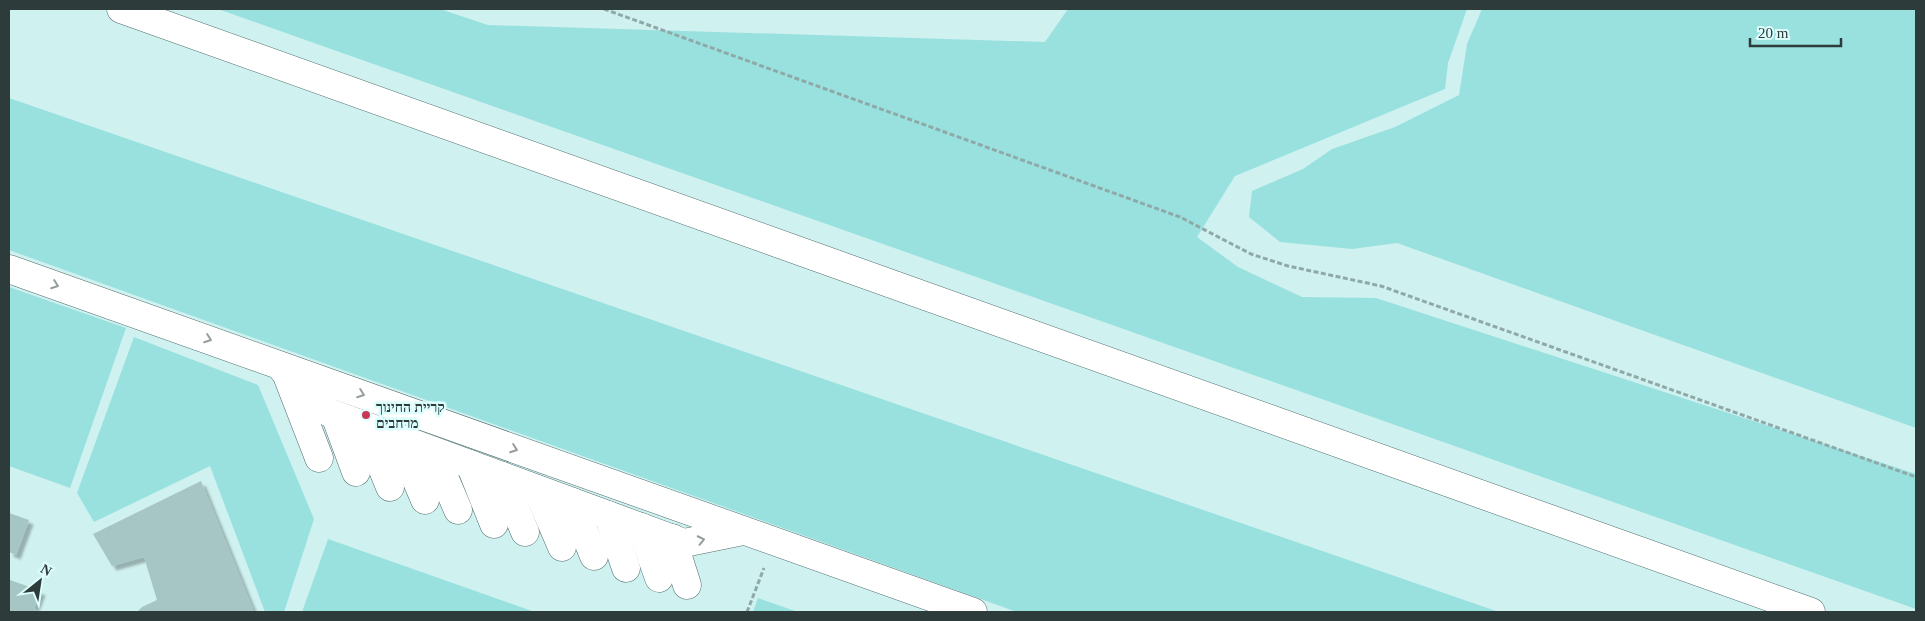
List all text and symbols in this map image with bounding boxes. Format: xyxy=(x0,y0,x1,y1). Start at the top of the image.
scale bar xyxy=(1750,15,1841,47)
text: 20 m xyxy=(1758,25,1789,41)
one-way arrow xyxy=(50,279,58,289)
one-way arrow xyxy=(203,334,212,344)
one-way arrow xyxy=(356,388,365,398)
place label: קריית החינוך מרחבים xyxy=(376,400,445,431)
marker: קריית החינוך מרחבים xyxy=(360,409,372,421)
one-way arrow xyxy=(509,443,518,453)
one-way arrow xyxy=(697,535,706,545)
north arrow xyxy=(15,556,65,606)
text: N xyxy=(38,561,54,579)

